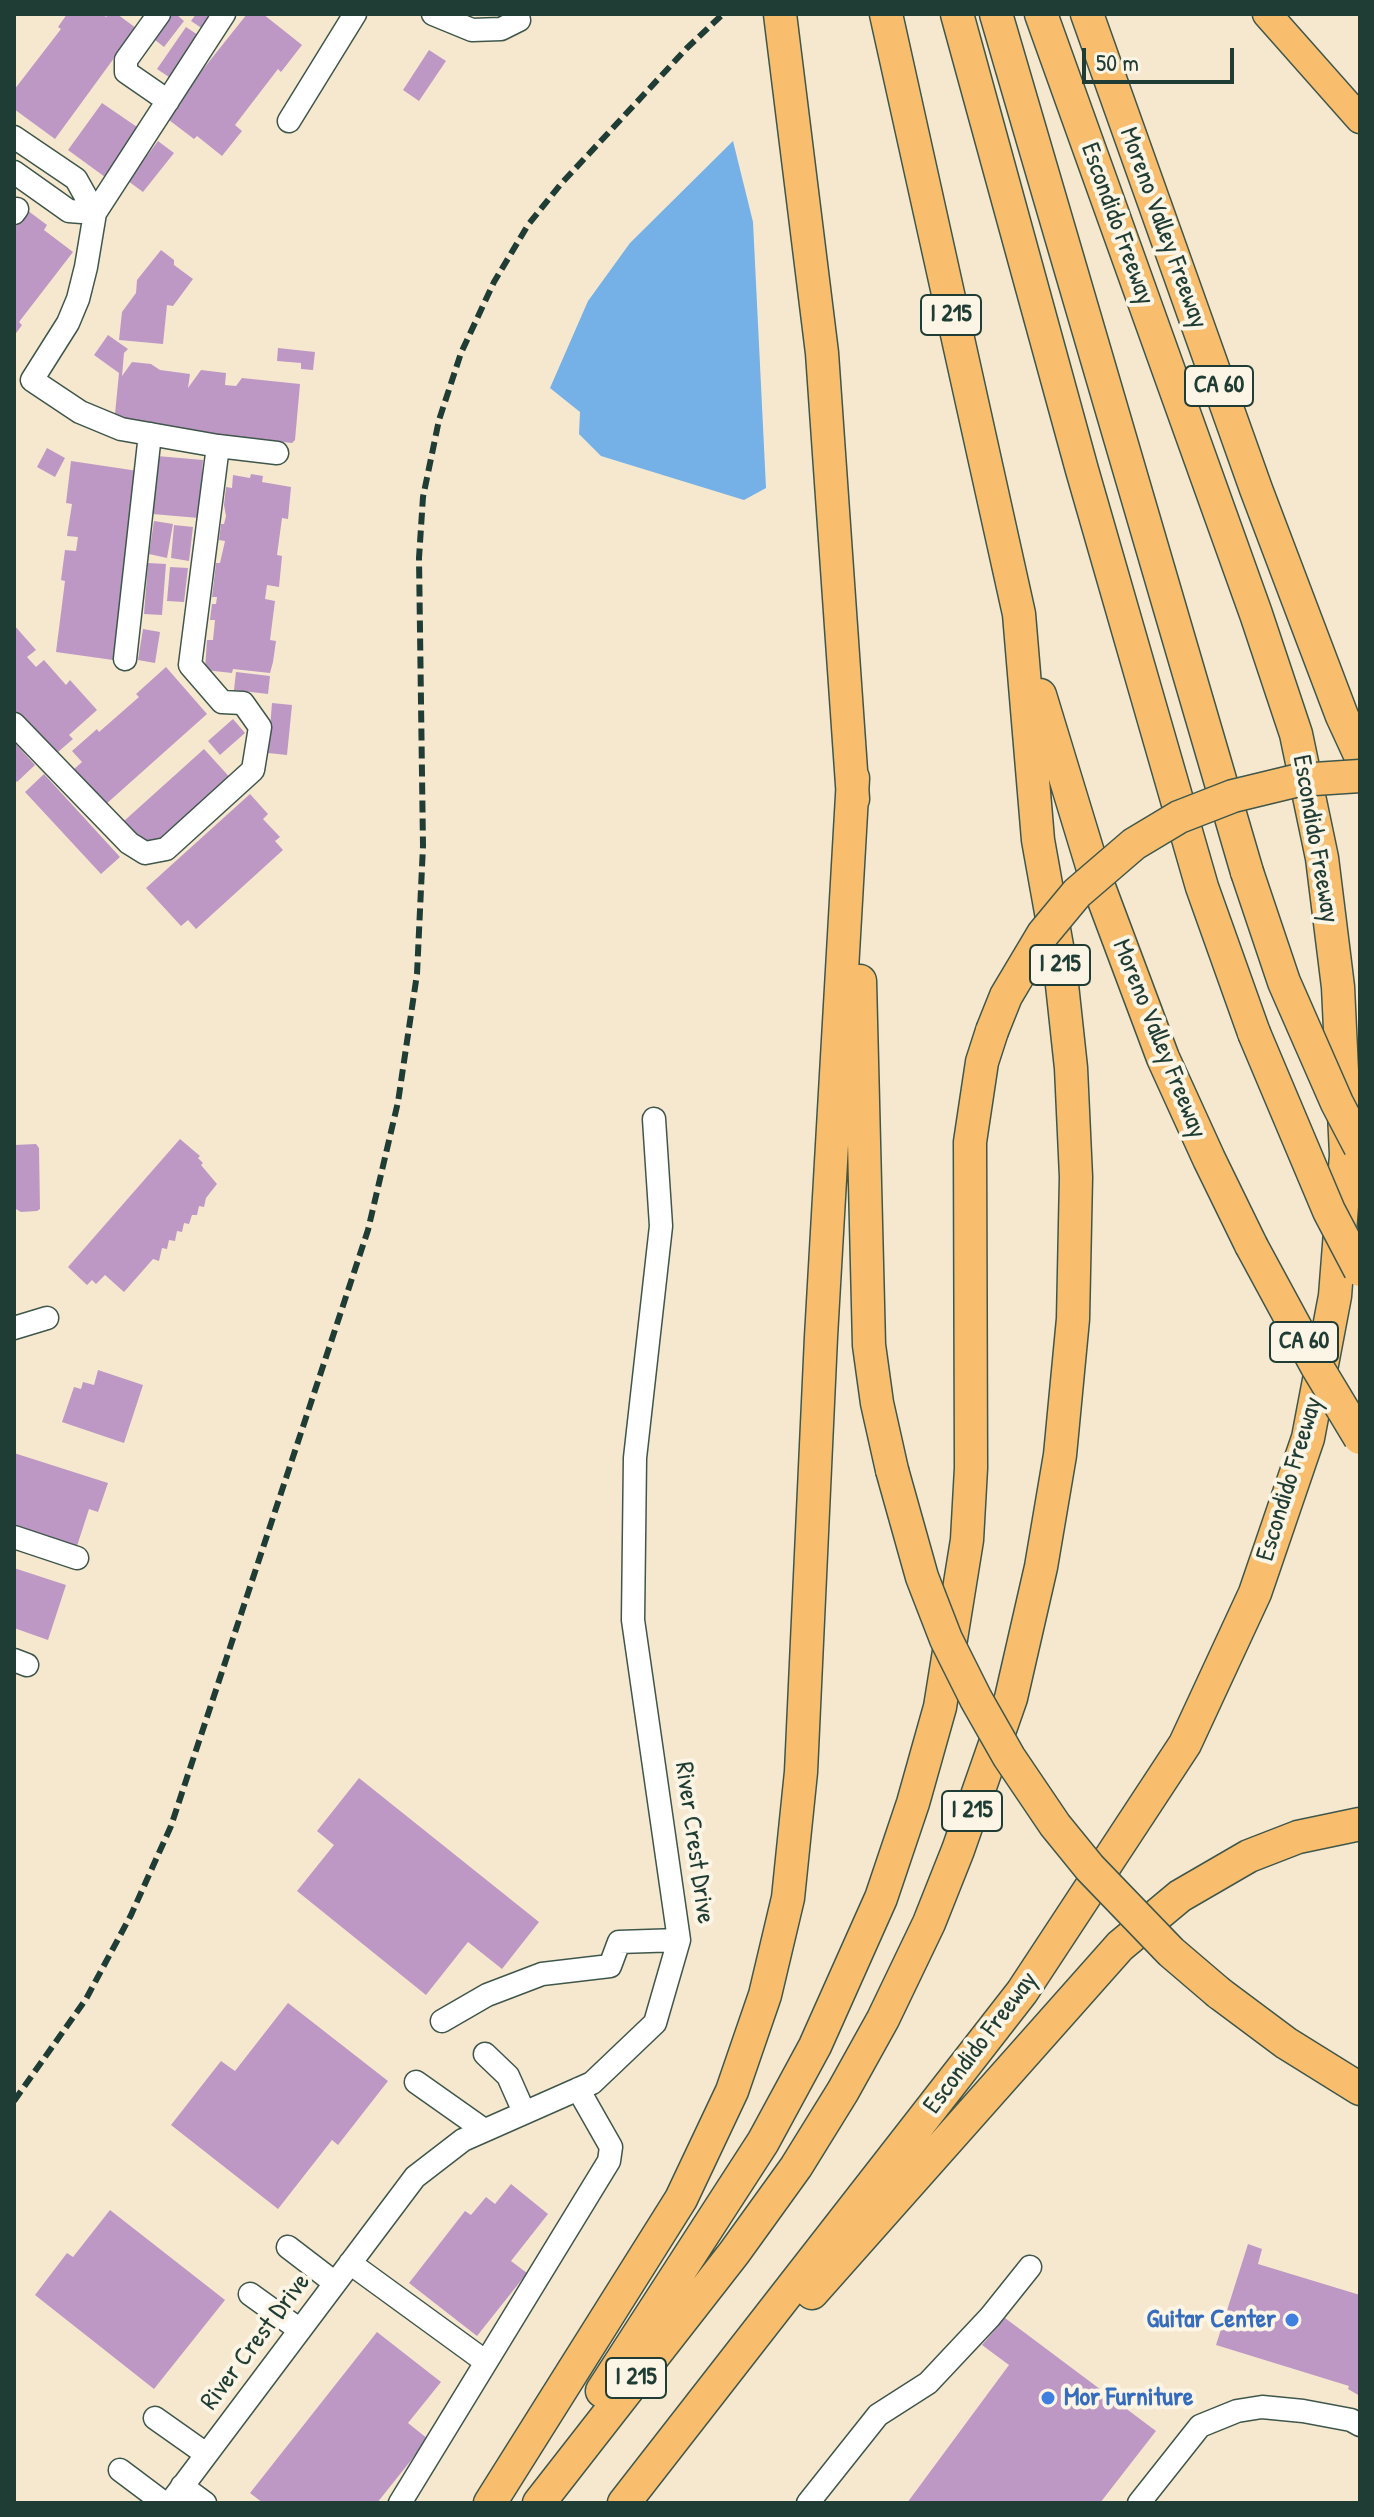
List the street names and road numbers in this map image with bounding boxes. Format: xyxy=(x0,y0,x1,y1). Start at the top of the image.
street label: Moreno Valley Freeway xyxy=(1112,123,1214,333)
street label: Escondido Freeway xyxy=(1073,139,1161,309)
road number: I 215 xyxy=(921,295,981,335)
road number: CA 60 xyxy=(1185,366,1253,406)
street label: Escondido Freeway xyxy=(1285,753,1345,925)
street label: Moreno Valley Freeway xyxy=(1105,935,1213,1143)
road number: I 215 xyxy=(1030,945,1090,985)
road number: CA 60 xyxy=(1270,1322,1338,1362)
street label: Escondido Freeway xyxy=(1250,1393,1330,1565)
street label: River Crest Drive xyxy=(667,1760,721,1926)
road number: I 215 xyxy=(942,1791,1002,1831)
street label: Escondido Freeway xyxy=(917,1966,1045,2120)
street label: River Crest Drive xyxy=(195,2268,317,2416)
road number: I 215 xyxy=(606,2358,666,2398)

